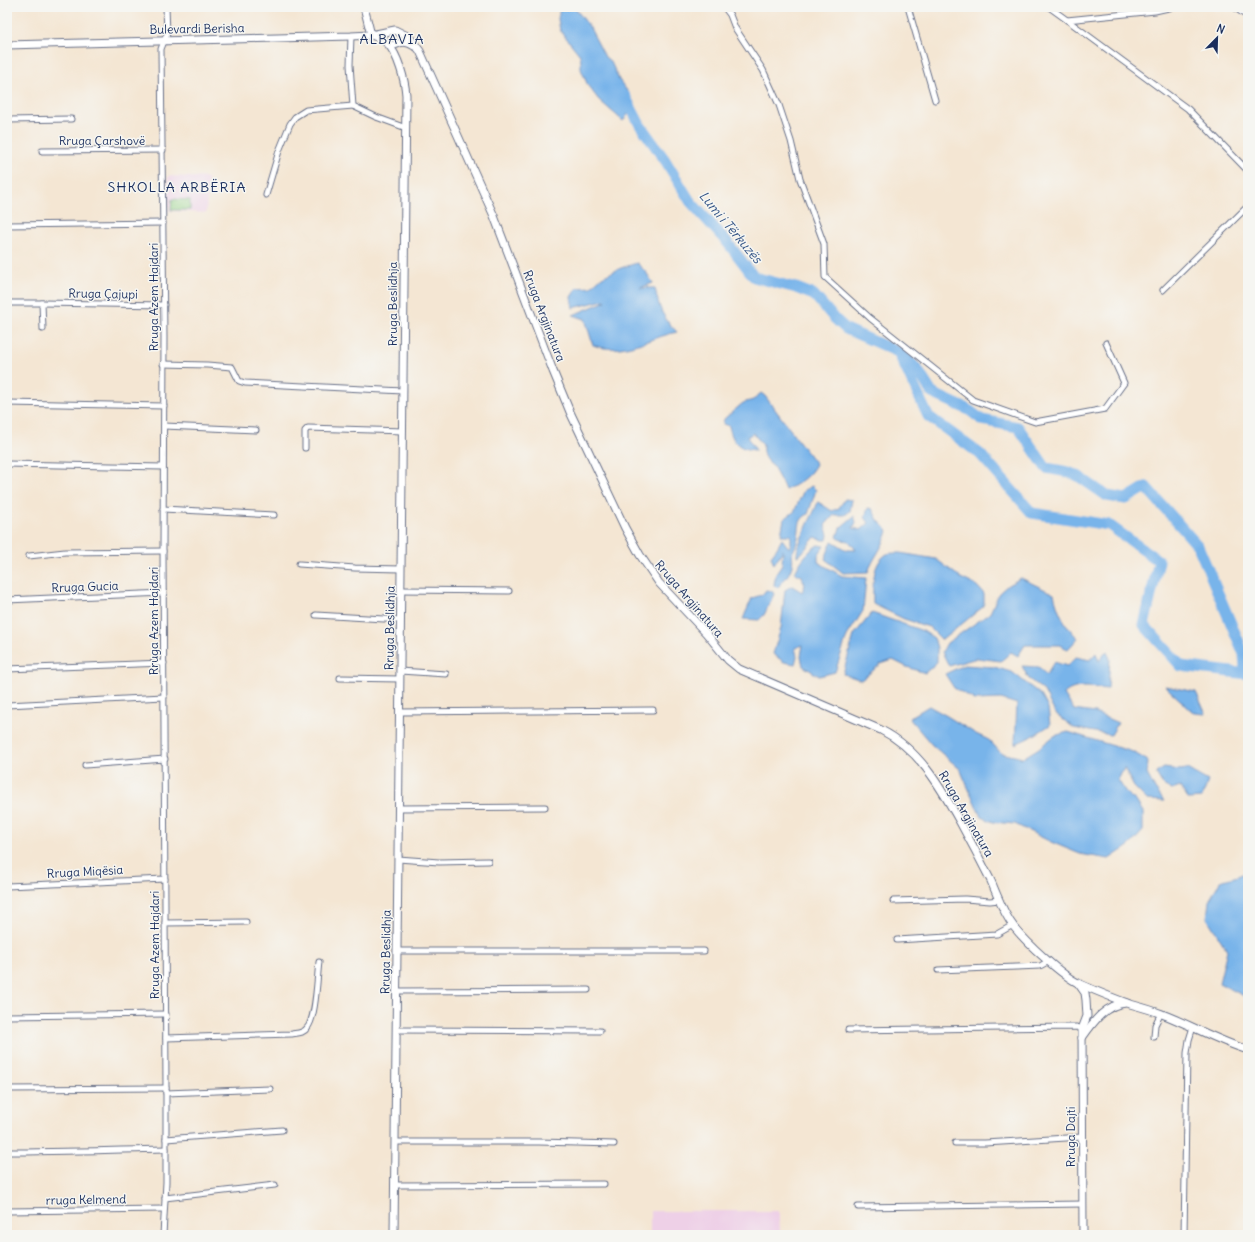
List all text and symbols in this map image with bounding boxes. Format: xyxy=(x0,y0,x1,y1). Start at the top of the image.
north arrow xyxy=(1197,18,1237,58)
street label: Bulevardi Berisha xyxy=(149,20,245,37)
text: N xyxy=(1215,21,1227,37)
district label: ALBAVIA xyxy=(359,30,425,48)
street label: Rruga Çarshovë xyxy=(59,133,145,148)
district label: SHKOLLA ARBËRIA xyxy=(108,178,246,196)
water label: Lumi i Tërkuzës xyxy=(695,188,767,268)
street label: Rruga Azem Hajdari xyxy=(146,243,161,351)
street label: Rruga Beslidhja xyxy=(385,262,400,346)
street label: Rruga Argjinatura xyxy=(520,268,569,364)
street label: Rruga Çajupi xyxy=(68,285,138,302)
street label: Rruga Argjinatura xyxy=(652,557,727,640)
street label: Rruga Azem Hajdari xyxy=(146,567,161,675)
street label: Rruga Gucia xyxy=(51,578,119,595)
street label: Rruga Beslidhja xyxy=(381,585,398,670)
street label: Rruga Argjinatura xyxy=(936,768,997,860)
street label: Rruga Miqësia xyxy=(46,862,124,881)
street label: Rruga Azem Hajdari xyxy=(147,891,162,999)
street label: Rruga Beslidhja xyxy=(377,909,394,994)
street label: Rruga Dajti xyxy=(1063,1107,1078,1167)
street label: rruga Kelmend xyxy=(46,1191,126,1208)

